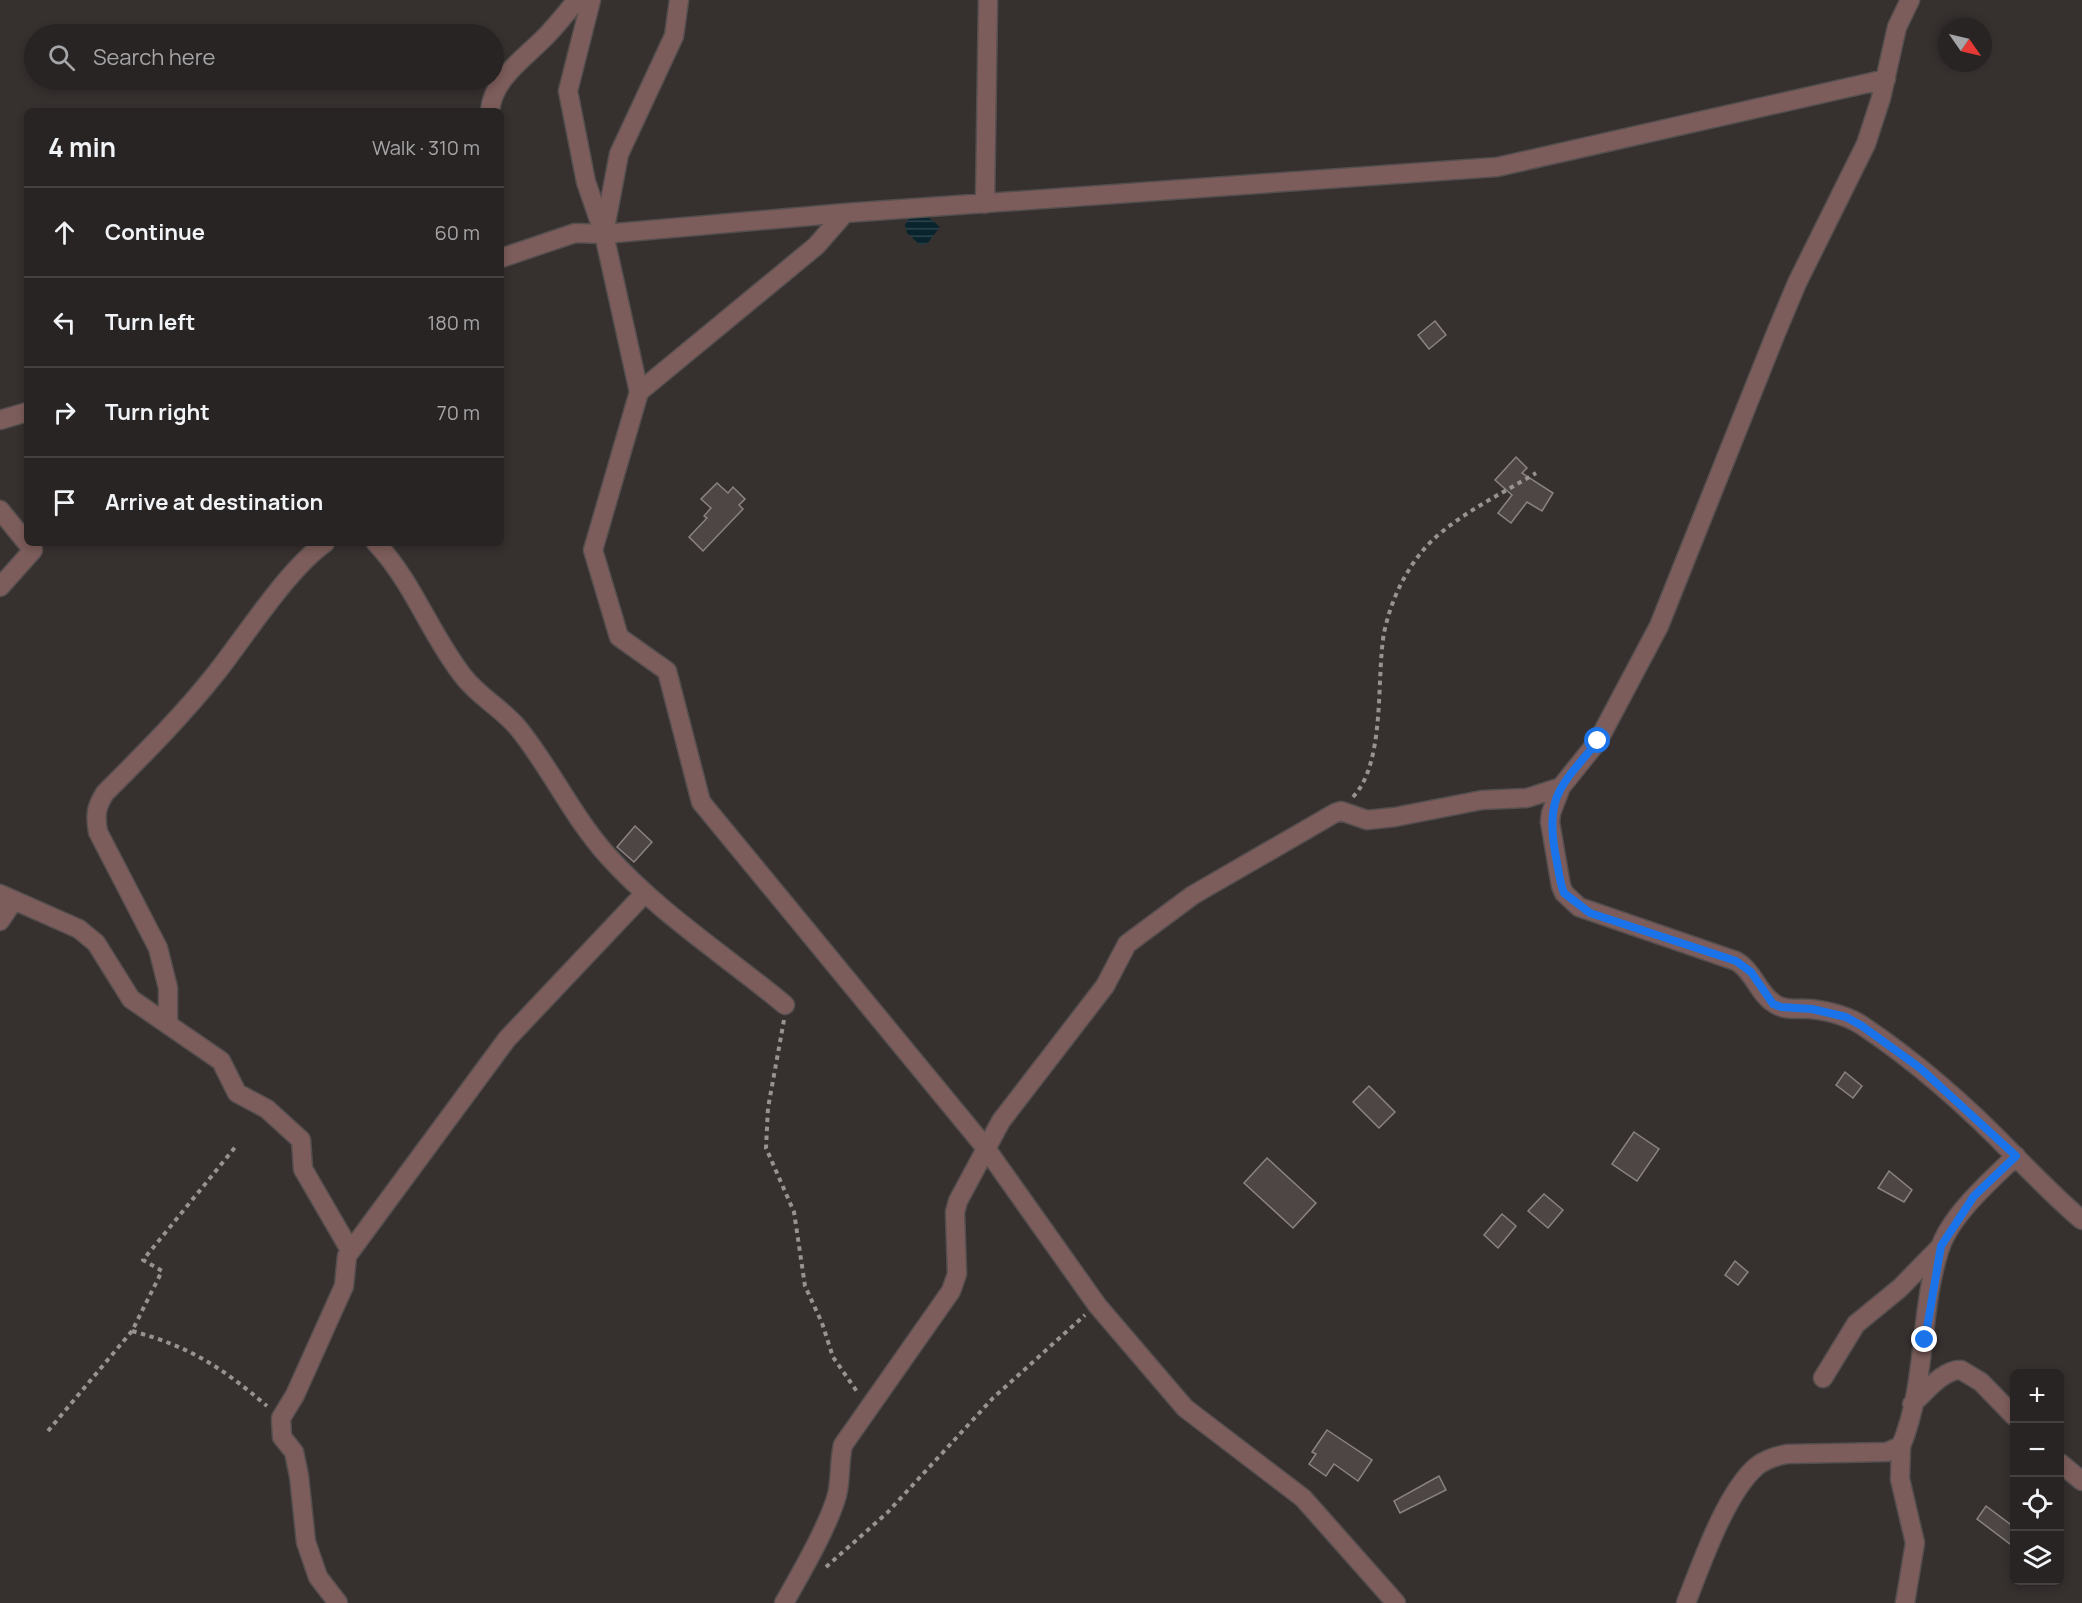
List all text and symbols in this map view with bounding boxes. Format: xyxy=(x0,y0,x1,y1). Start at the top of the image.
north arrow xyxy=(1938,18,1992,72)
search box xyxy=(24,24,504,90)
icon: search xyxy=(45,41,78,74)
text: Search here xyxy=(93,42,215,72)
text: 4 min xyxy=(48,129,116,165)
text: Walk · 310 m xyxy=(372,134,480,161)
icon: ahead xyxy=(48,216,81,249)
text: Continue xyxy=(105,217,205,247)
text: 60 m xyxy=(434,219,480,246)
icon: left xyxy=(48,306,81,339)
text: Turn left xyxy=(105,307,195,337)
text: 180 m xyxy=(427,309,480,336)
icon: right xyxy=(48,396,81,429)
text: Turn right xyxy=(105,397,210,427)
text: 70 m xyxy=(437,399,480,426)
icon: arrive xyxy=(48,486,81,519)
text: Arrive at destination xyxy=(105,487,323,517)
route start xyxy=(1584,727,1610,753)
route end xyxy=(1911,1326,1937,1352)
map controls xyxy=(2010,1369,2064,1585)
button: + xyxy=(2010,1369,2064,1423)
button: − xyxy=(2010,1423,2064,1477)
button: locate xyxy=(2010,1477,2064,1531)
button: layers xyxy=(2010,1531,2064,1585)

